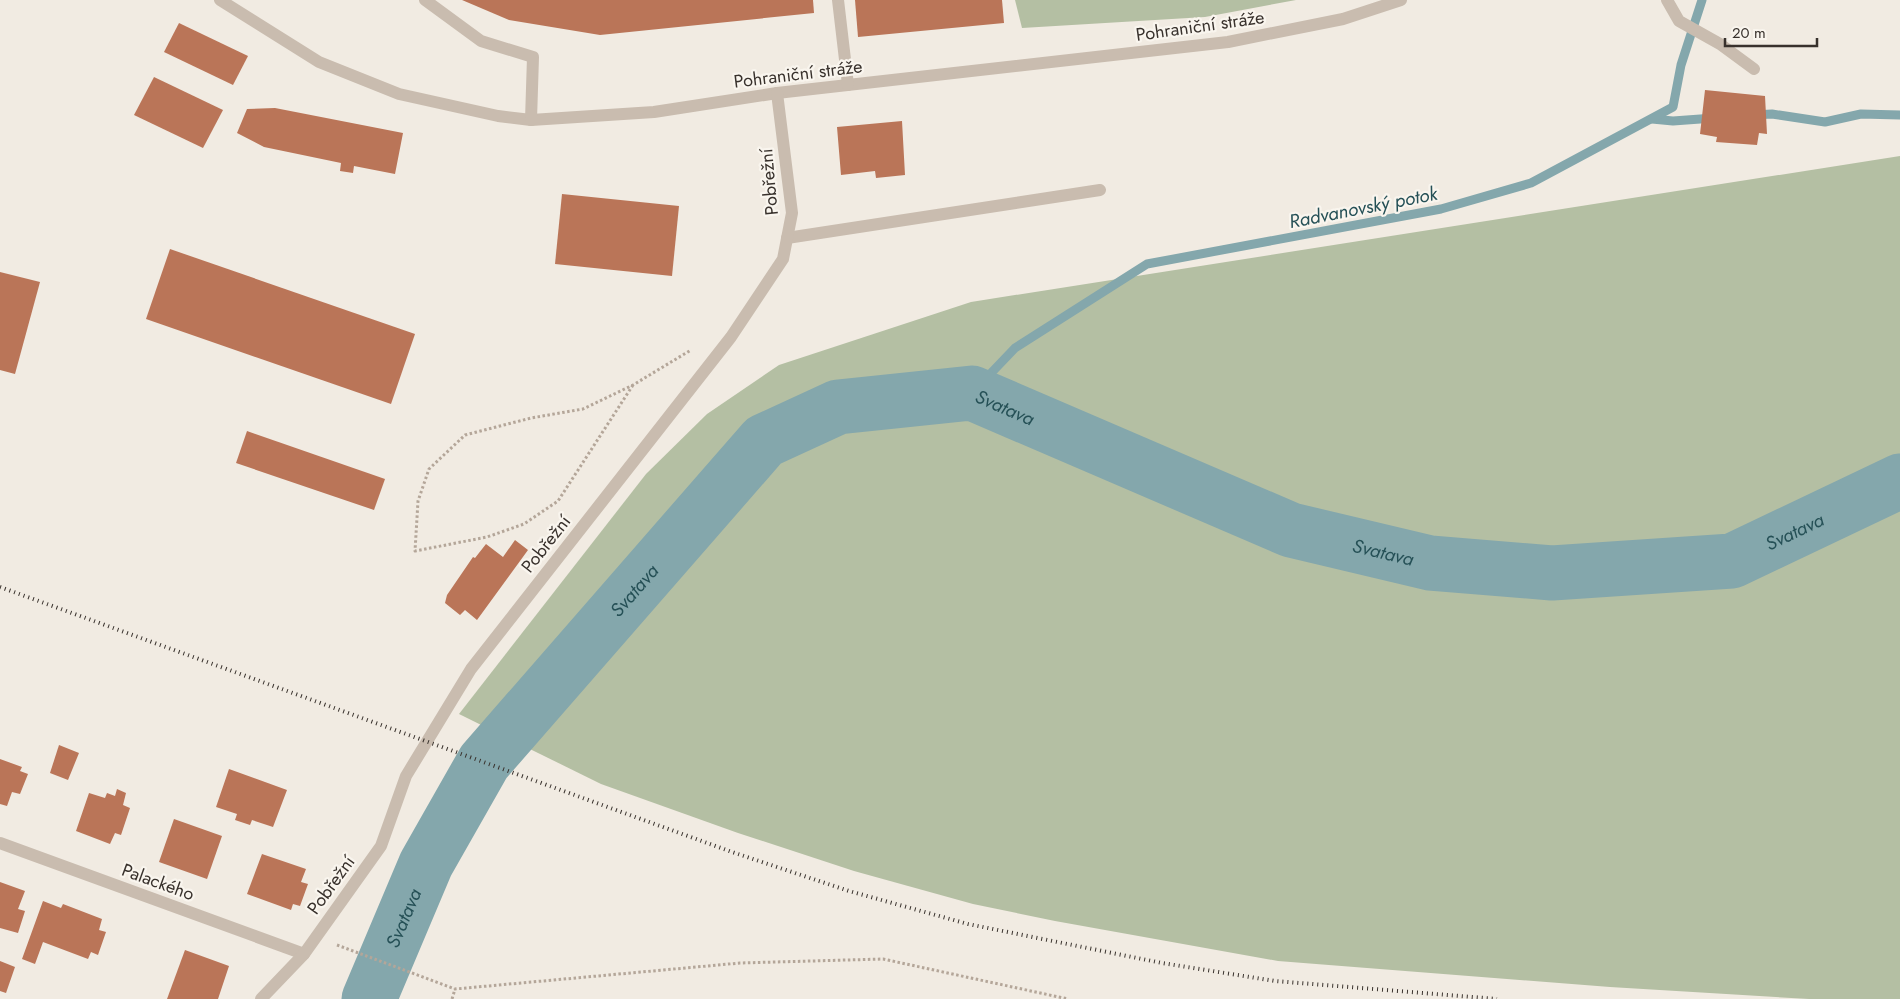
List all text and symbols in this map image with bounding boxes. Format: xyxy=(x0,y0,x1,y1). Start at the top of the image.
street label: Pohraniční stráže xyxy=(1134,4,1266,48)
scale bar xyxy=(1725,15,1818,47)
text: 20 m xyxy=(1732,22,1766,44)
street label: Pohraniční stráže xyxy=(732,53,864,95)
street label: Pobřežní xyxy=(753,146,785,217)
water label: Radvanovský potok xyxy=(1287,180,1440,235)
water label: Svatava xyxy=(971,383,1039,433)
water label: Svatava xyxy=(1761,506,1829,557)
street label: Pobřežní xyxy=(515,509,578,578)
water label: Svatava xyxy=(1350,532,1417,573)
water label: Svatava xyxy=(604,558,665,623)
street label: Pobřežní xyxy=(301,849,362,920)
street label: Palackého xyxy=(118,857,198,907)
water label: Svatava xyxy=(379,884,428,952)

